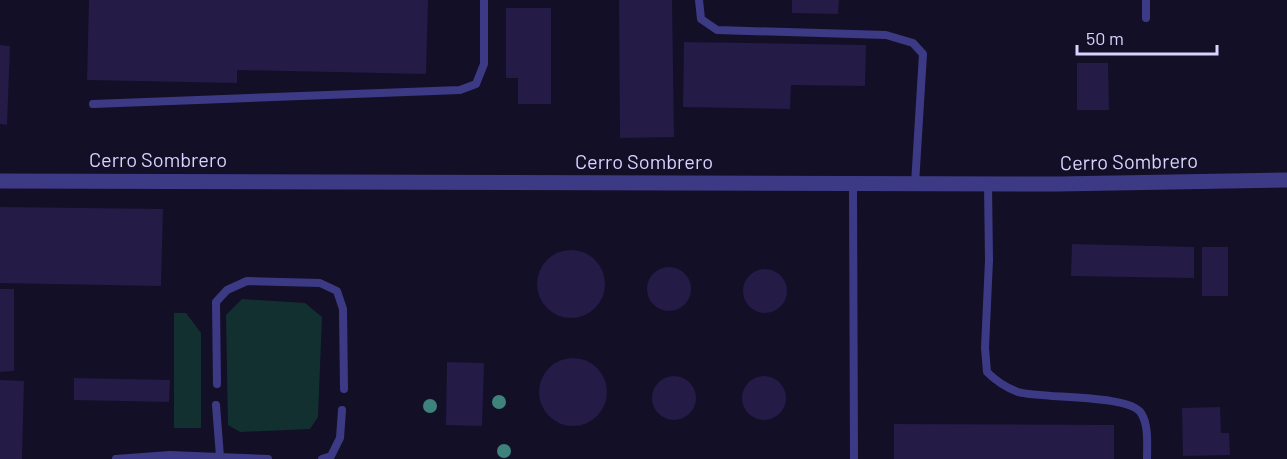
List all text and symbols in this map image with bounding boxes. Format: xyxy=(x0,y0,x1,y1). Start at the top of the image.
scale bar xyxy=(1077,18,1216,56)
text: 50 m xyxy=(1086,27,1124,49)
street label: Cerro Sombrero xyxy=(89,147,227,171)
street label: Cerro Sombrero xyxy=(1060,148,1198,174)
street label: Cerro Sombrero xyxy=(575,149,713,173)

